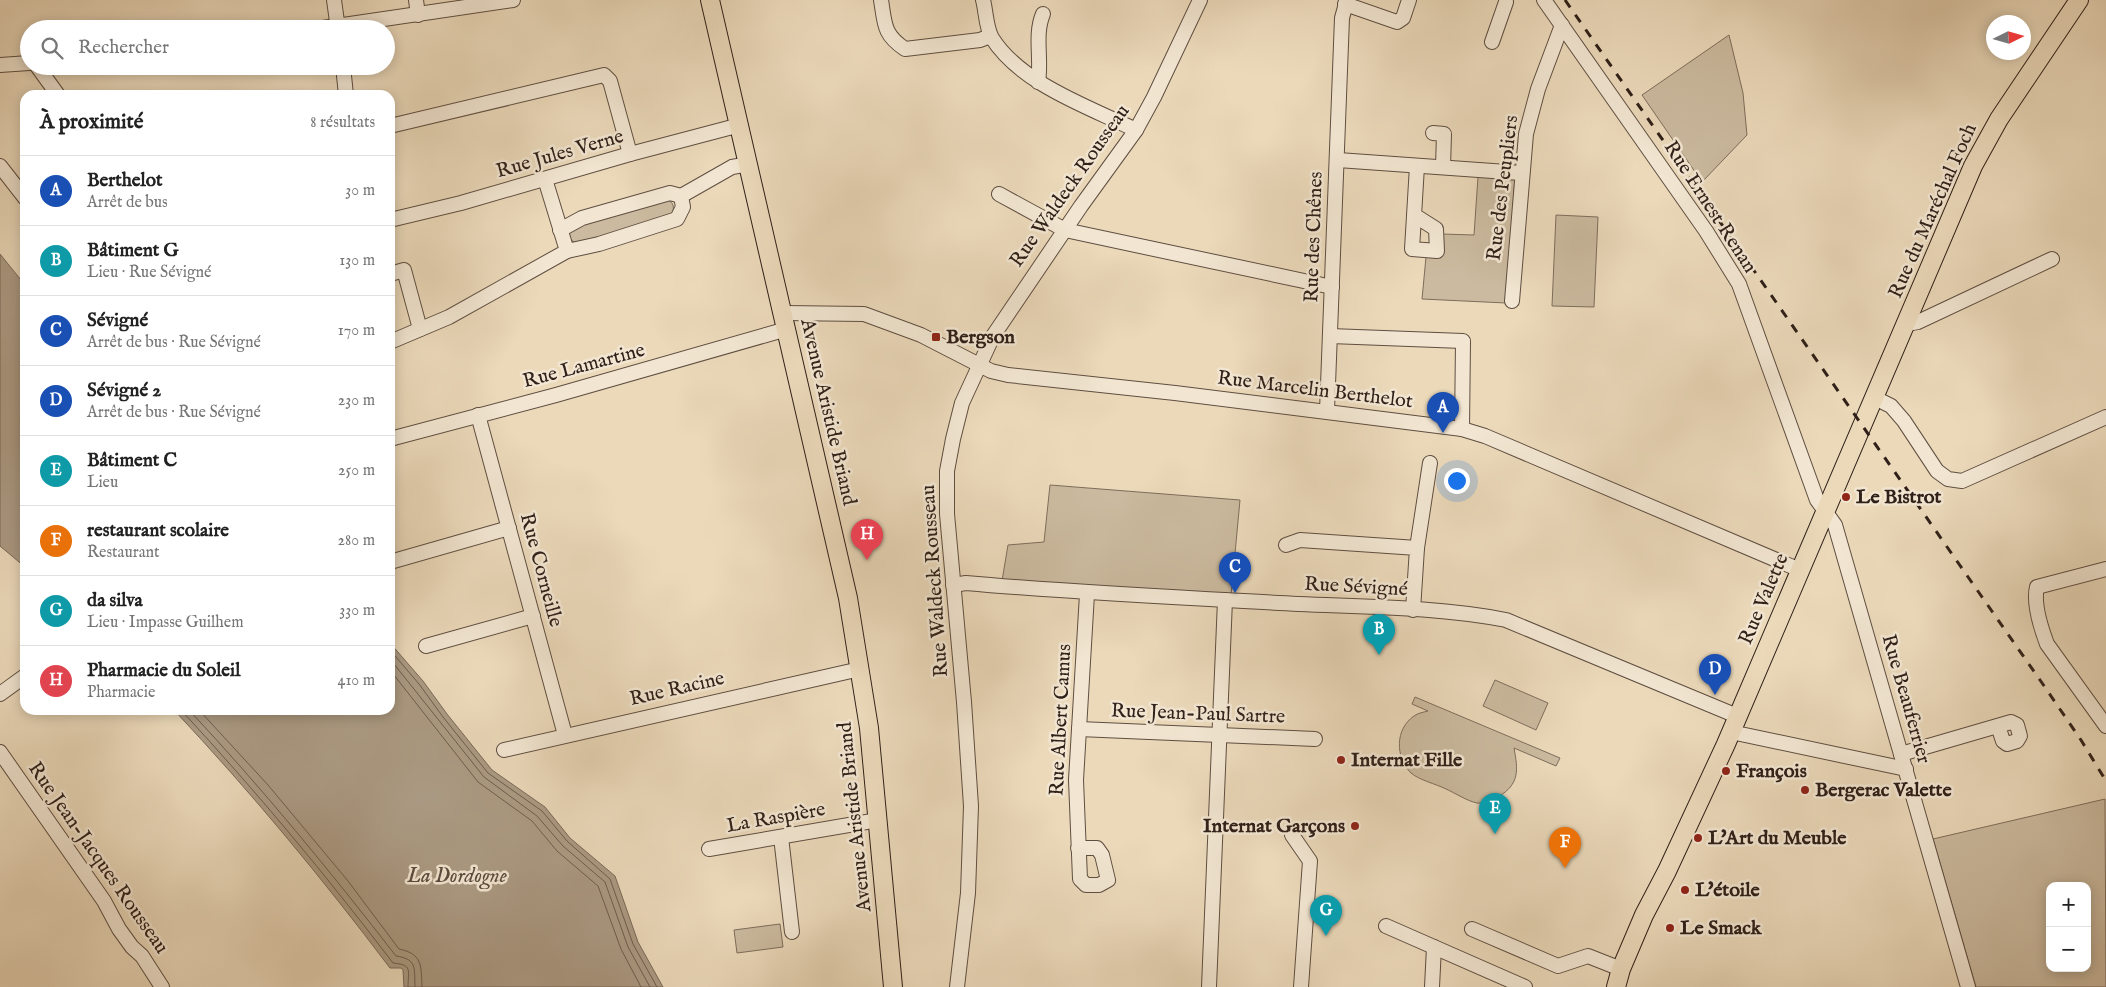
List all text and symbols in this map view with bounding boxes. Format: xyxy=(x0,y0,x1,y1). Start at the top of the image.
north arrow xyxy=(1986,15,2031,60)
search box xyxy=(20,20,395,75)
icon: search xyxy=(38,34,66,62)
text: Rechercher xyxy=(78,36,169,60)
street label: Rue Waldeck Rousseau xyxy=(1004,100,1136,272)
text: À proximité xyxy=(40,109,143,136)
text: 8 résultats xyxy=(310,113,375,133)
street label: Rue des Peupliers xyxy=(1482,114,1524,262)
street label: Rue du Maréchal Foch xyxy=(1883,119,1983,302)
street label: Rue Jules Verne xyxy=(493,124,627,184)
street label: Rue Ernest Renan xyxy=(1658,136,1762,278)
text: Berthelot xyxy=(87,169,162,193)
street label: Rue des Chênes xyxy=(1299,171,1329,303)
text: A xyxy=(51,181,61,201)
text: 30 m xyxy=(345,181,375,201)
text: Arrêt de bus xyxy=(87,193,168,213)
text: Bâtiment G xyxy=(87,239,179,263)
text: B xyxy=(51,251,61,271)
text: 130 m xyxy=(339,251,375,271)
text: Lieu · Rue Sévigné xyxy=(87,263,211,283)
text: Sévigné xyxy=(87,309,148,333)
street label: Avenue Aristide Briand xyxy=(794,315,862,508)
text: C xyxy=(50,321,62,341)
text: 170 m xyxy=(338,321,375,341)
place label: Bergson xyxy=(946,325,1015,350)
marker: Bergson xyxy=(930,331,942,343)
text: Arrêt de bus · Rue Sévigné xyxy=(87,333,261,353)
street label: Rue Lamartine xyxy=(520,338,648,394)
street label: Rue Marcelin Berthelot xyxy=(1216,366,1414,414)
text: Sévigné 2 xyxy=(87,379,161,403)
text: D xyxy=(50,391,62,411)
text: 230 m xyxy=(338,391,375,411)
pin: A xyxy=(1427,392,1459,433)
text: Arrêt de bus · Rue Sévigné xyxy=(87,403,261,423)
text: Bâtiment C xyxy=(87,449,177,473)
text: E xyxy=(50,461,62,481)
text: 250 m xyxy=(338,461,375,481)
your location xyxy=(1444,468,1470,494)
text: Lieu xyxy=(87,473,118,493)
street label: Rue Waldeck Rousseau xyxy=(916,484,954,678)
place label: Le Bistrot xyxy=(1856,485,1942,510)
marker: Le Bistrot xyxy=(1840,491,1852,503)
street label: Rue Corneille xyxy=(514,510,568,630)
text: restaurant scolaire xyxy=(87,519,229,543)
pin: H xyxy=(851,519,883,560)
text: F xyxy=(51,531,61,551)
text: 280 m xyxy=(338,531,375,551)
text: Restaurant xyxy=(87,543,160,563)
street label: Rue Valette xyxy=(1734,549,1794,649)
pin: C xyxy=(1219,552,1251,593)
street label: Rue Sévigné xyxy=(1304,572,1408,602)
text: da silva xyxy=(87,589,143,613)
text: G xyxy=(50,601,62,621)
text: 330 m xyxy=(339,601,375,621)
text: Lieu · Impasse Guilhem xyxy=(87,613,244,633)
pin: B xyxy=(1363,614,1395,655)
street label: Rue Beauferrier xyxy=(1876,631,1937,767)
street label: Rue Albert Camus xyxy=(1045,643,1077,797)
pin: D xyxy=(1699,654,1731,695)
text: Pharmacie du Soleil xyxy=(87,659,240,683)
street label: Rue Racine xyxy=(627,666,727,712)
text: H xyxy=(49,671,63,691)
text: 410 m xyxy=(338,671,375,691)
text: Pharmacie xyxy=(87,683,155,703)
street label: Rue Jean-Paul Sartre xyxy=(1110,698,1286,730)
street label: Avenue Aristide Briand xyxy=(833,720,878,914)
place label: Internat Fille xyxy=(1351,748,1463,773)
marker: Internat Fille xyxy=(1335,754,1347,766)
street label: Rue Jean-Jacques Rousseau xyxy=(22,757,174,959)
place label: François xyxy=(1736,759,1807,784)
marker: François xyxy=(1720,765,1732,777)
place label: Bergerac Valette xyxy=(1815,778,1952,803)
marker: Bergerac Valette xyxy=(1799,784,1811,796)
pin: E xyxy=(1479,793,1511,834)
street label: La Raspière xyxy=(725,797,827,839)
place label: Internat Garçons xyxy=(1203,814,1345,839)
marker: Internat Garçons xyxy=(1349,820,1361,832)
place label: L'Art du Meuble xyxy=(1708,826,1847,851)
pin: F xyxy=(1549,827,1581,868)
marker: L'Art du Meuble xyxy=(1692,832,1704,844)
water label: La Dordogne xyxy=(406,863,507,890)
place label: L'étoile xyxy=(1695,878,1761,903)
map controls xyxy=(2046,882,2091,972)
button: + xyxy=(2046,882,2091,927)
marker: L'étoile xyxy=(1679,884,1691,896)
pin: G xyxy=(1310,895,1342,936)
place label: Le Smack xyxy=(1680,916,1763,941)
marker: Le Smack xyxy=(1664,922,1676,934)
button: − xyxy=(2046,927,2091,972)

